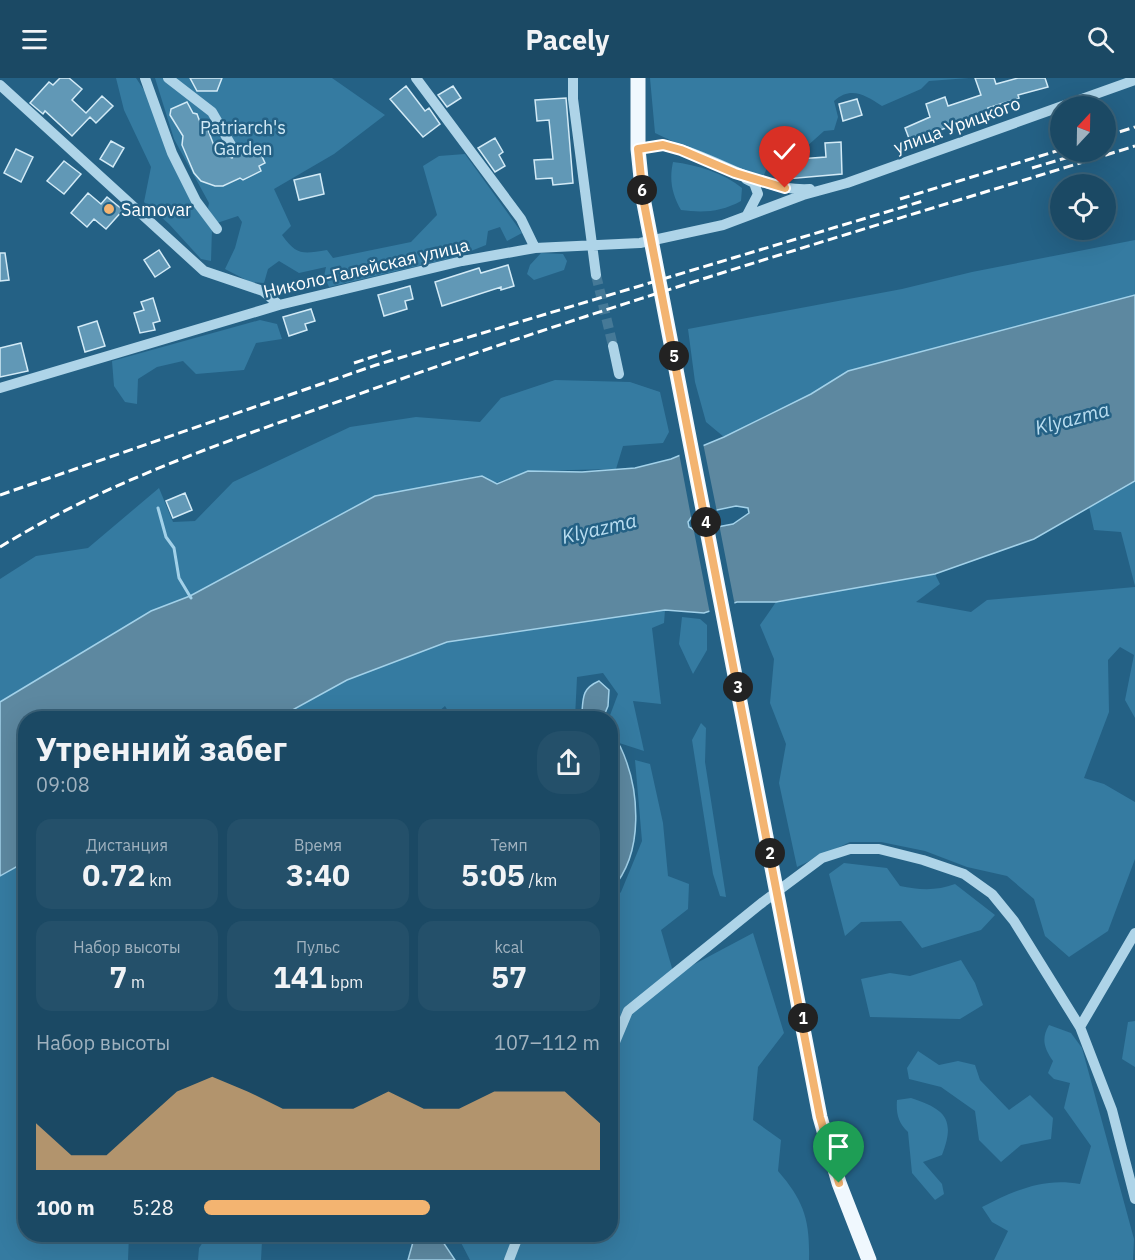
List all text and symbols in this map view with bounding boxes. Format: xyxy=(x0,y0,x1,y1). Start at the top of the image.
text: Pacely xyxy=(525,22,610,57)
icon: menu xyxy=(18,23,51,56)
icon: search xyxy=(1084,23,1117,56)
street label: улица Урицкого xyxy=(890,91,1024,159)
north arrow xyxy=(1050,96,1116,162)
map controls xyxy=(1050,96,1116,240)
park label: Patriarch's Garden xyxy=(200,116,286,160)
pin xyxy=(759,126,810,188)
icon: check xyxy=(768,135,801,168)
button: locate xyxy=(1050,174,1116,240)
pin: 6 xyxy=(627,175,657,205)
text: 6 xyxy=(637,180,647,200)
place label: Samovar xyxy=(121,198,192,221)
marker: Samovar xyxy=(102,202,116,216)
street label: Николо-Галейская улица xyxy=(261,233,472,303)
pin: 5 xyxy=(659,341,689,371)
text: 5 xyxy=(669,346,679,366)
water label: Klyazma xyxy=(1032,395,1112,441)
water label: Klyazma xyxy=(559,506,639,550)
pin: 4 xyxy=(691,507,721,537)
text: 4 xyxy=(701,512,711,532)
pin: 3 xyxy=(723,672,753,702)
text: 3 xyxy=(733,677,743,697)
text: Утренний забег xyxy=(36,727,287,770)
button: share xyxy=(537,731,600,794)
text: 09:08 xyxy=(36,771,90,798)
text: Дистанция xyxy=(86,835,168,855)
text: Время xyxy=(294,835,342,855)
text: Темп xyxy=(490,835,528,855)
pin: 2 xyxy=(755,838,785,868)
text: 2 xyxy=(765,843,775,863)
text: 0.72 xyxy=(82,855,146,894)
text: 3:40 xyxy=(286,855,350,894)
text: 5:05 xyxy=(461,855,525,894)
text: km xyxy=(146,870,172,890)
text: /km xyxy=(525,870,557,890)
text: Набор высоты xyxy=(73,937,181,957)
text: Пульс xyxy=(296,937,340,957)
text: kcal xyxy=(494,937,524,957)
text: 7 xyxy=(109,957,127,996)
text: 141 xyxy=(273,957,327,996)
text: 57 xyxy=(491,957,527,996)
text: m xyxy=(127,972,145,992)
text: bpm xyxy=(327,972,363,992)
pin: 1 xyxy=(788,1003,818,1033)
text: 1 xyxy=(798,1008,808,1028)
text: Набор высоты xyxy=(36,1029,170,1056)
text: 107–112 m xyxy=(494,1029,600,1056)
pin xyxy=(813,1121,864,1183)
icon: arrive xyxy=(822,1130,855,1163)
text: 100 m xyxy=(36,1194,95,1221)
text: 5:28 xyxy=(132,1194,174,1221)

